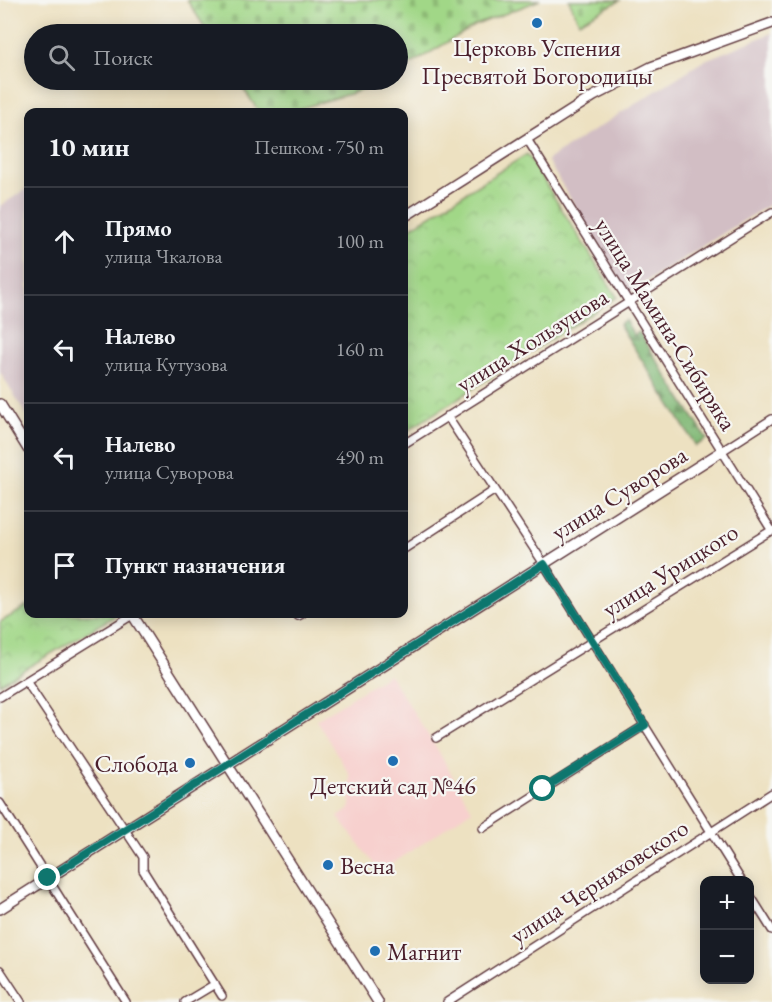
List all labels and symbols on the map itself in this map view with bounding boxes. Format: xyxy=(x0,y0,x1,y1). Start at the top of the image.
marker: Церковь Успения Пресвятой Богородицы xyxy=(530,16,544,30)
place label: Церковь Успения Пресвятой Богородицы xyxy=(421,32,653,91)
street label: улица Мамина-Сибиряка xyxy=(588,212,744,437)
street label: улица Хользунова xyxy=(450,281,614,399)
street label: улица Суворова xyxy=(545,439,693,547)
street label: улица Урицкого xyxy=(596,516,744,624)
place label: Слобода xyxy=(94,748,178,779)
marker: Детский сад №46 xyxy=(386,754,400,768)
marker: Слобода xyxy=(183,756,197,770)
place label: Детский сад №46 xyxy=(310,770,476,801)
route start xyxy=(529,775,555,801)
street label: улица Черняховского xyxy=(504,812,694,950)
place label: Весна xyxy=(340,850,395,881)
marker: Весна xyxy=(321,858,335,872)
route end xyxy=(34,864,60,890)
place label: Магнит xyxy=(387,936,461,967)
marker: Магнит xyxy=(368,944,382,958)

